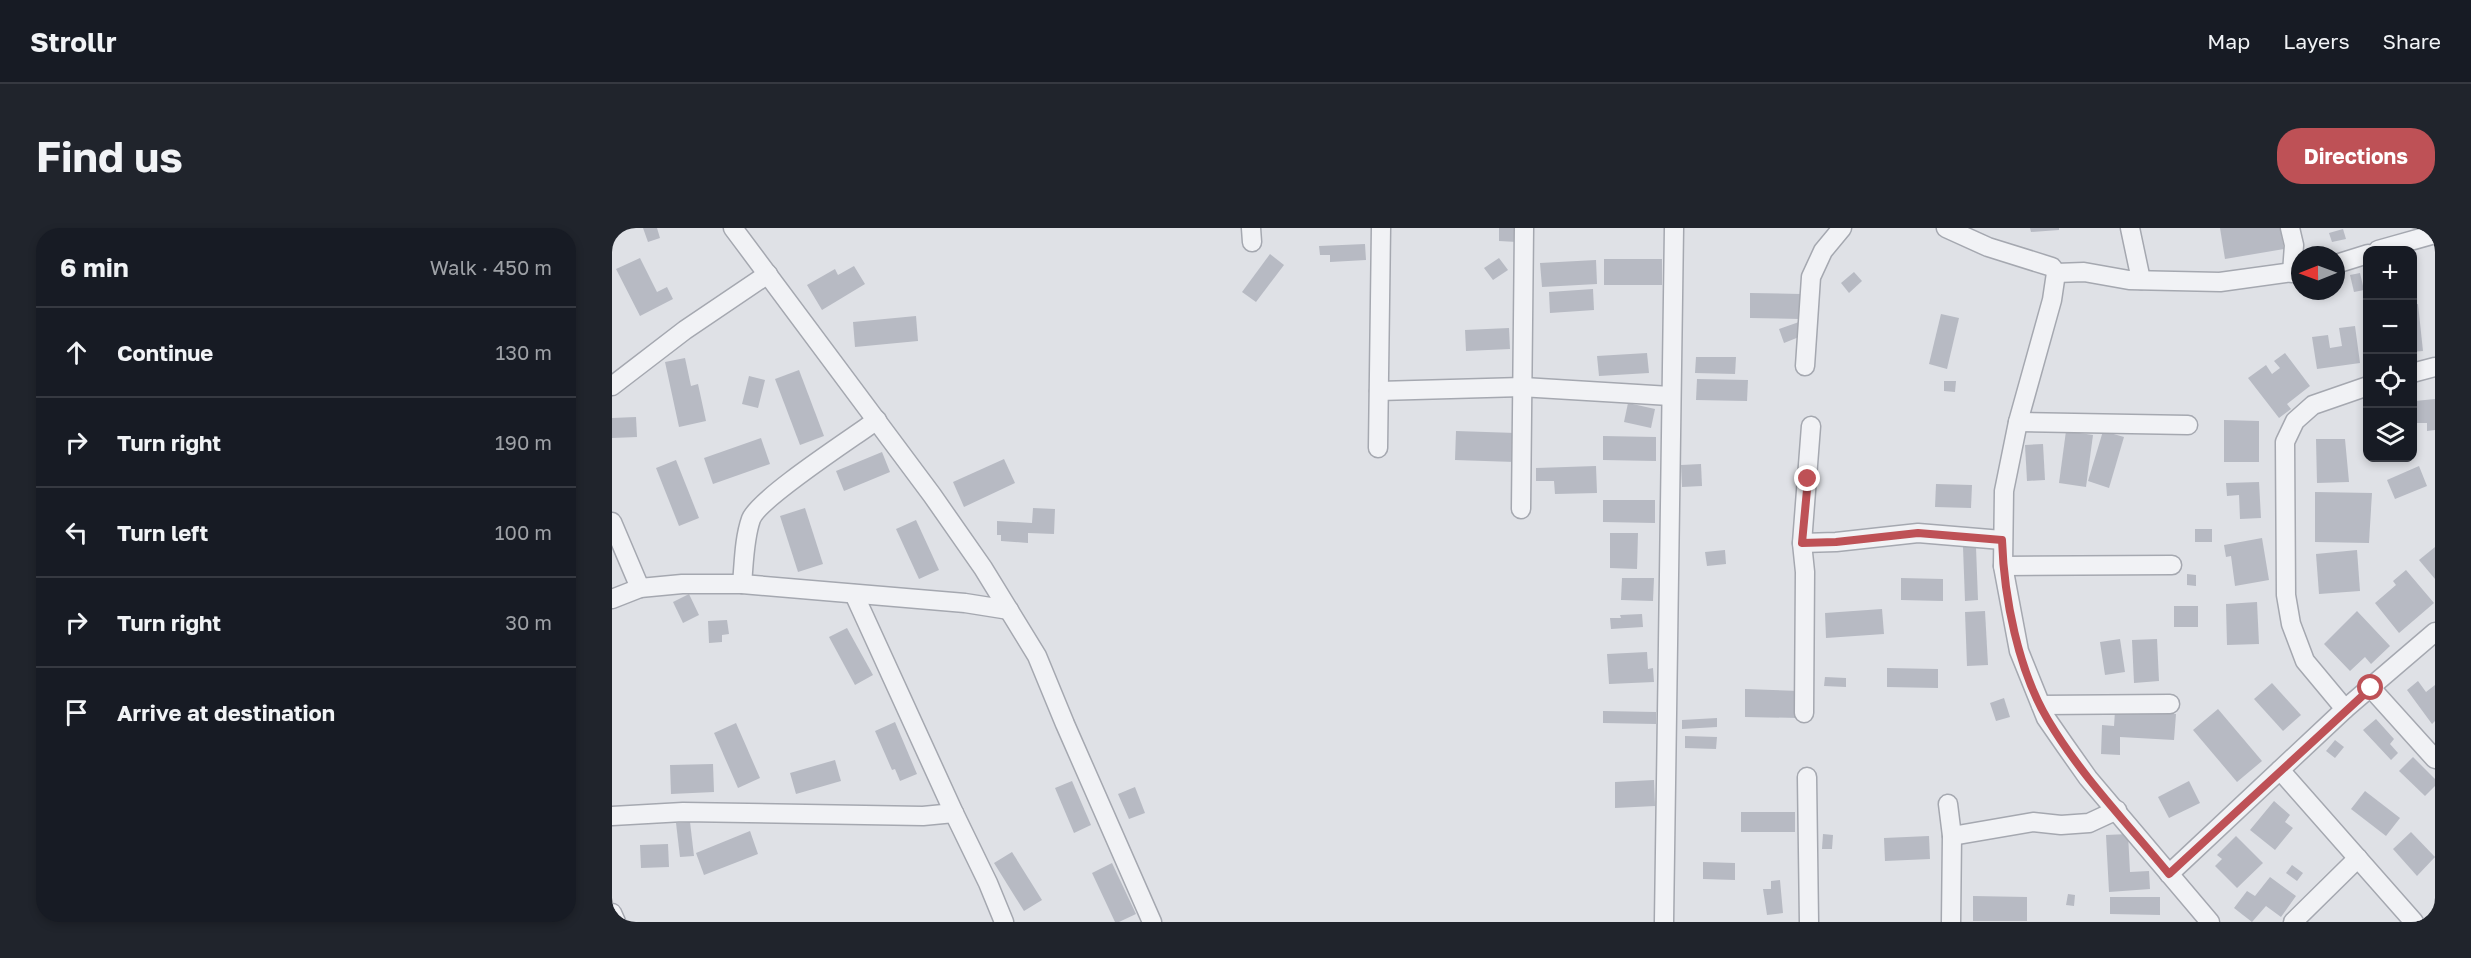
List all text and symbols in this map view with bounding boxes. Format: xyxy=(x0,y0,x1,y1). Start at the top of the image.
text: Strollr xyxy=(30,25,117,58)
text: Map xyxy=(2207,28,2250,54)
text: Layers xyxy=(2283,28,2350,54)
text: Share xyxy=(2383,28,2441,54)
button: Directions xyxy=(2277,128,2435,184)
text: Find us xyxy=(36,131,183,181)
north arrow xyxy=(2291,246,2345,300)
map controls xyxy=(2363,246,2417,462)
button: + xyxy=(2363,246,2417,300)
text: 6 min xyxy=(60,252,129,283)
text: Walk · 450 m xyxy=(430,255,552,279)
button: − xyxy=(2363,300,2417,354)
icon: ahead xyxy=(60,336,93,369)
text: Continue xyxy=(117,339,213,366)
text: 130 m xyxy=(496,340,552,364)
button: locate xyxy=(2363,354,2417,408)
button: layers xyxy=(2363,408,2417,462)
icon: right xyxy=(60,426,93,459)
text: Turn right xyxy=(117,429,221,456)
text: 190 m xyxy=(495,430,552,454)
route end xyxy=(1794,465,1820,491)
icon: left xyxy=(60,516,93,549)
text: Turn left xyxy=(117,519,208,546)
text: 100 m xyxy=(495,520,552,544)
icon: right xyxy=(60,606,93,639)
text: Turn right xyxy=(117,609,221,636)
text: 30 m xyxy=(505,610,552,634)
route start xyxy=(2357,674,2383,700)
icon: arrive xyxy=(60,696,93,729)
text: Arrive at destination xyxy=(117,699,335,726)

